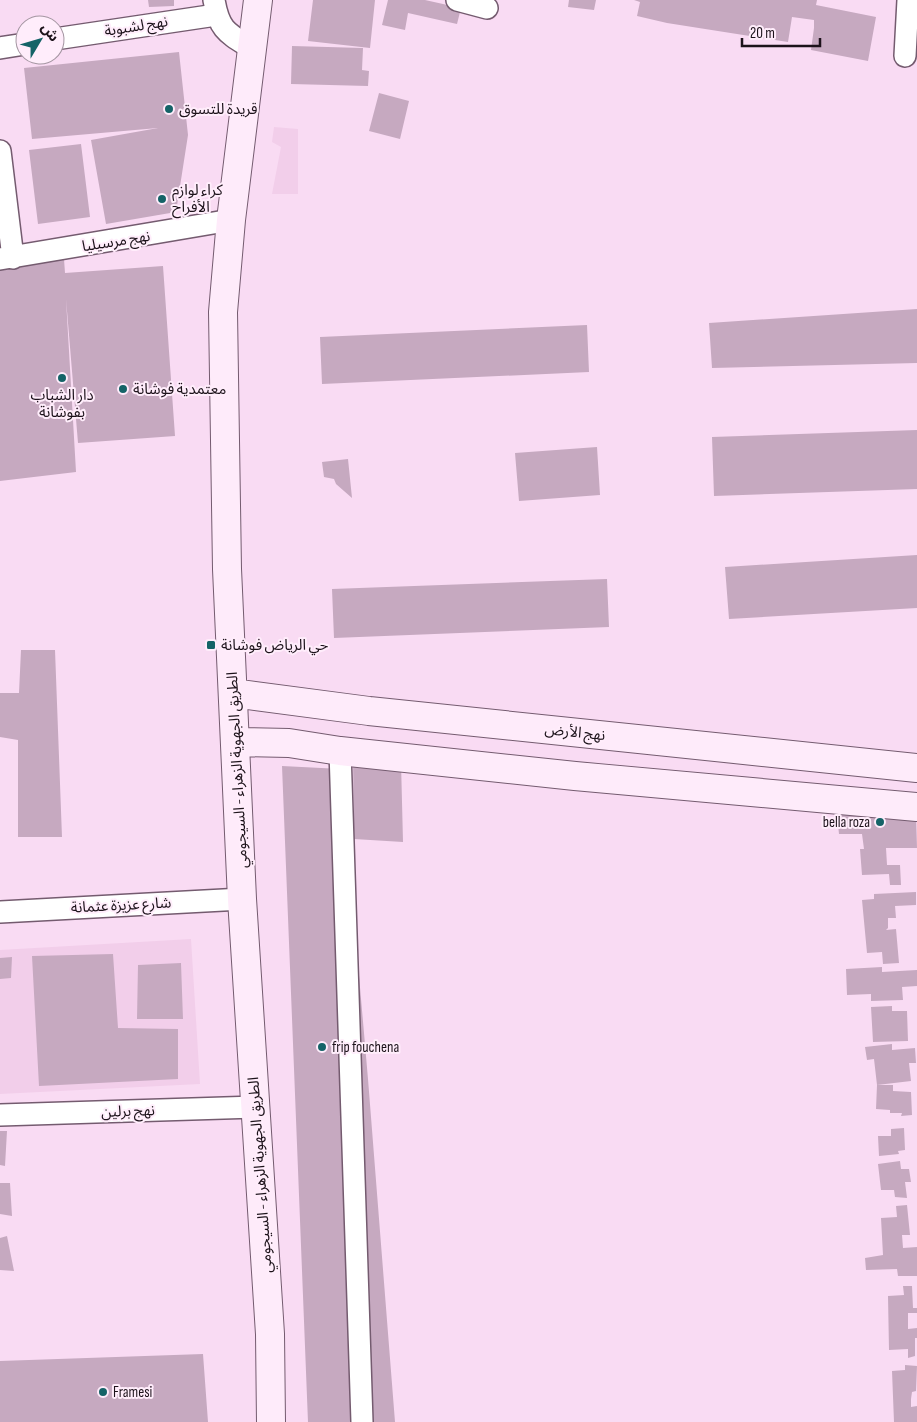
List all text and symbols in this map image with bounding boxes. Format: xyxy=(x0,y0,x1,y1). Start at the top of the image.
street label: نهج لشبوبة xyxy=(103,12,169,43)
north arrow xyxy=(15,15,65,65)
scale bar xyxy=(742,15,820,47)
text: ش xyxy=(37,20,62,45)
text: 20 m xyxy=(750,24,775,43)
place label: قريدة للتسوق xyxy=(179,100,258,119)
marker: قريدة للتسوق xyxy=(163,103,175,115)
place label: كراء لوازم الأفراح xyxy=(172,181,223,219)
marker: كراء لوازم الأفراح xyxy=(156,193,168,205)
street label: نهج مرسيليا xyxy=(81,227,152,258)
marker: دار الشباب بفوشانة xyxy=(56,372,68,384)
place label: معتمدية فوشانة xyxy=(133,380,226,399)
marker: معتمدية فوشانة xyxy=(117,383,129,395)
place label: دار الشباب بفوشانة xyxy=(30,386,94,422)
place label: حي الرياض فوشانة xyxy=(221,636,328,656)
marker: حي الرياض فوشانة xyxy=(205,639,217,651)
street label: الطريق الجهوية الزهراء - السيجومي xyxy=(223,671,254,869)
street label: نهج الأرض xyxy=(544,720,606,747)
place label: bella roza xyxy=(823,813,870,832)
marker: bella roza xyxy=(874,816,886,828)
street label: شارع عزيزة عثمانة xyxy=(70,893,172,920)
place label: frip fouchena xyxy=(332,1038,399,1057)
marker: frip fouchena xyxy=(316,1041,328,1053)
street label: الطريق الجهوية الزهراء - السيجومي xyxy=(244,1076,278,1274)
street label: نهج برلين xyxy=(101,1101,155,1124)
place label: Framesi xyxy=(113,1383,153,1402)
marker: Framesi xyxy=(97,1386,109,1398)

